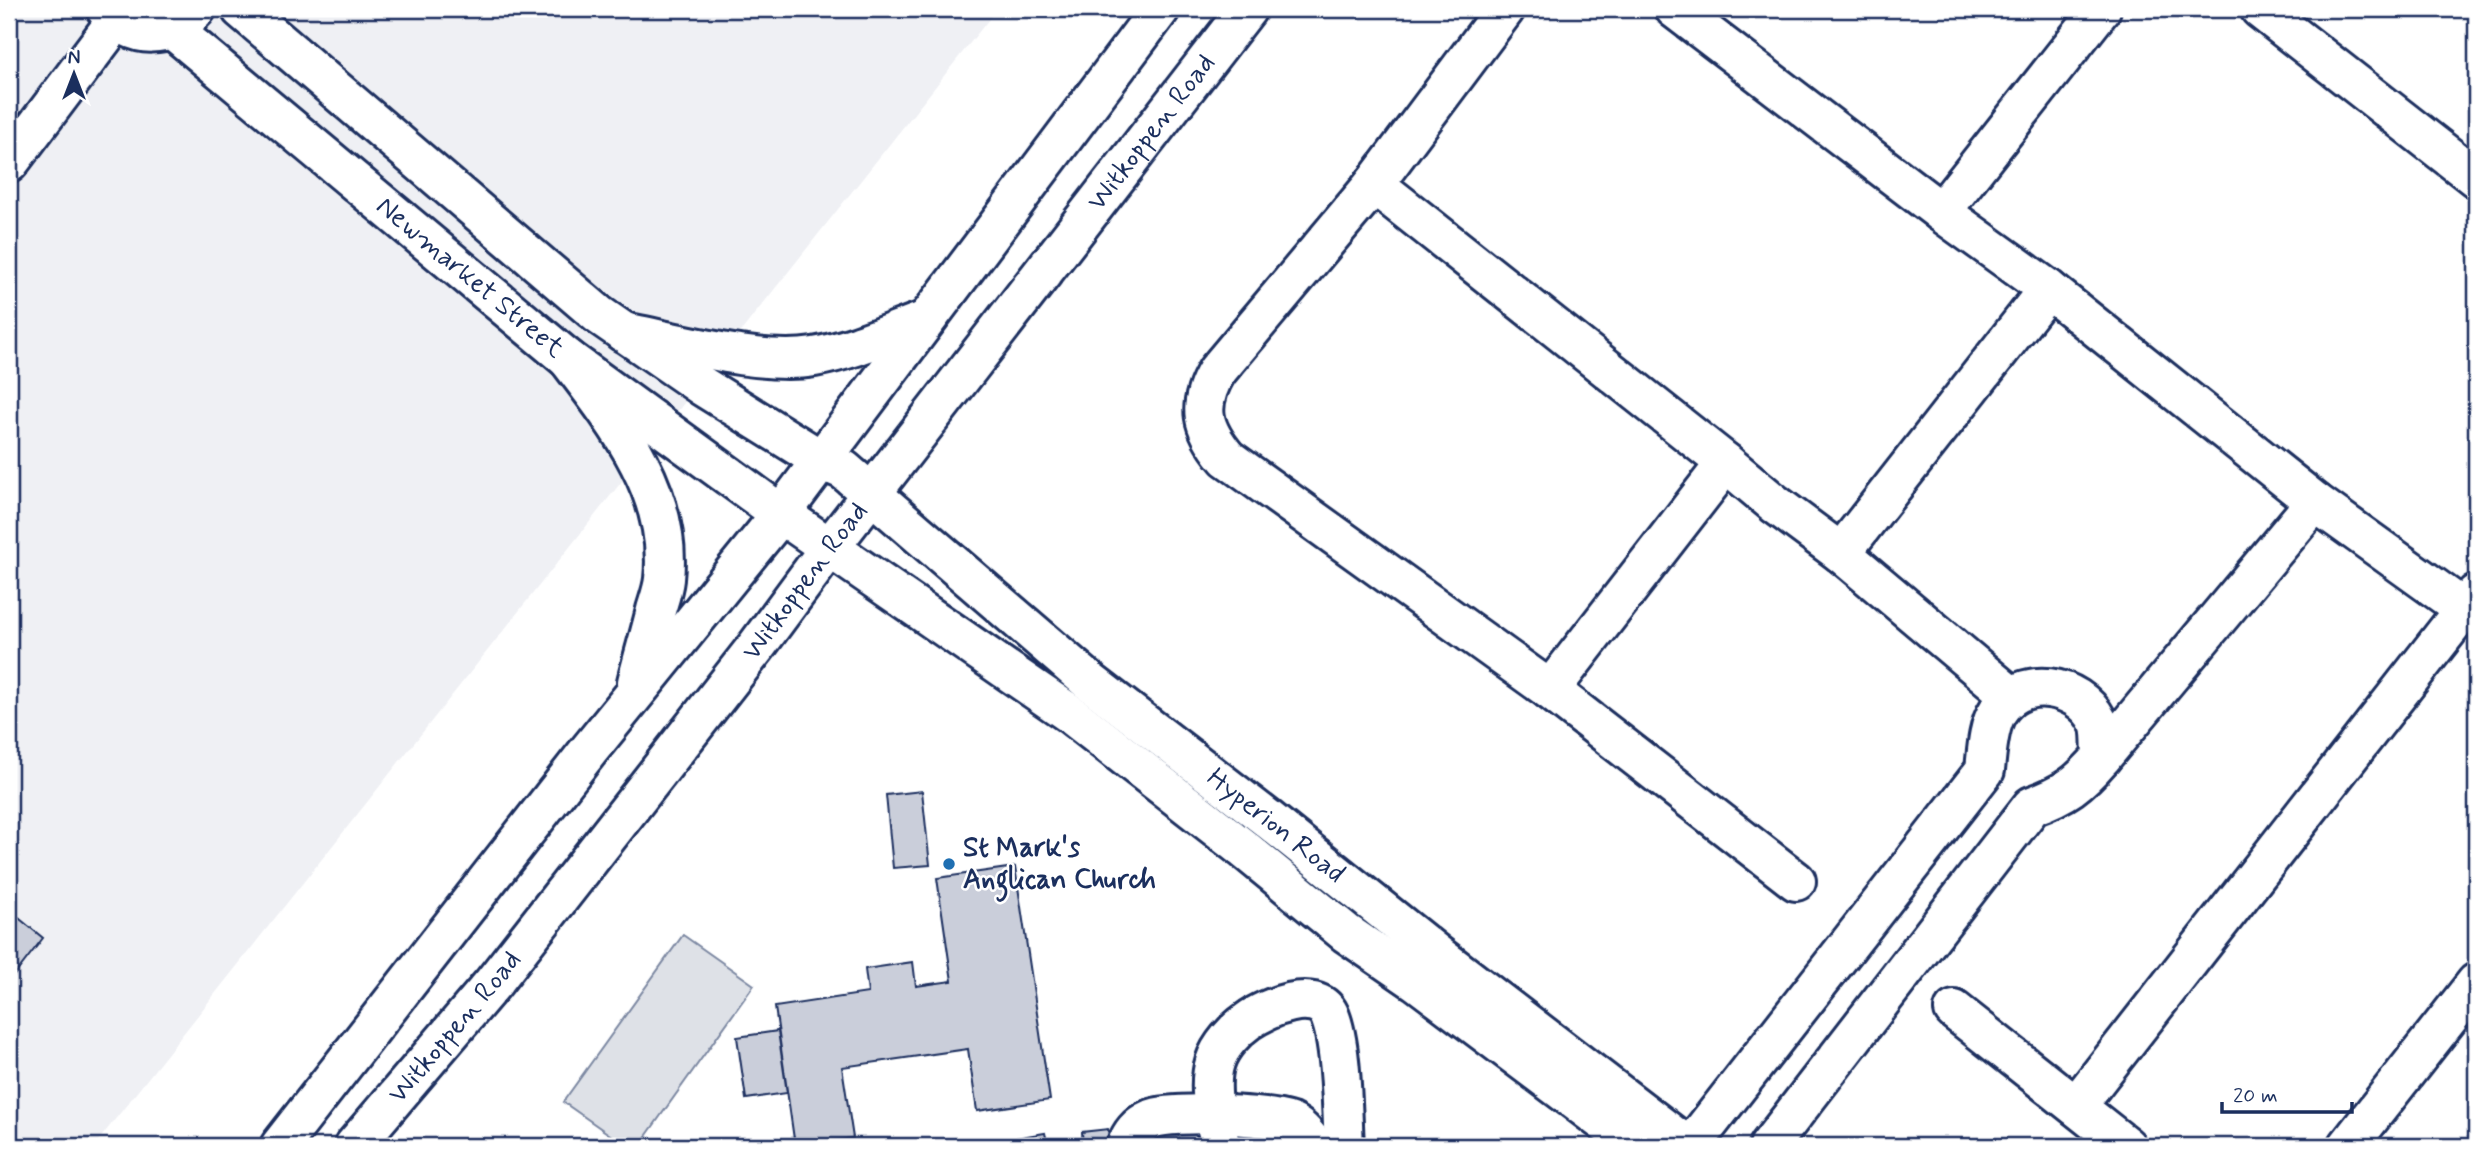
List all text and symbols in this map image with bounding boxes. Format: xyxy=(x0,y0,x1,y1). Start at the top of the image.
north arrow xyxy=(38,38,108,108)
text: N xyxy=(68,46,80,71)
street label: Witkoppen Road xyxy=(1079,46,1224,218)
street label: Newmarket Street xyxy=(368,188,572,367)
street label: Witkoppen Road xyxy=(734,494,877,668)
street label: Hyperion Road xyxy=(1199,760,1353,892)
place label: St Mark's Anglican Church xyxy=(963,830,1156,902)
marker: St Mark's Anglican Church xyxy=(941,856,957,872)
street label: Witkoppen Road xyxy=(380,943,530,1111)
scale bar xyxy=(2222,1071,2352,1115)
text: 20 m xyxy=(2233,1082,2278,1110)

